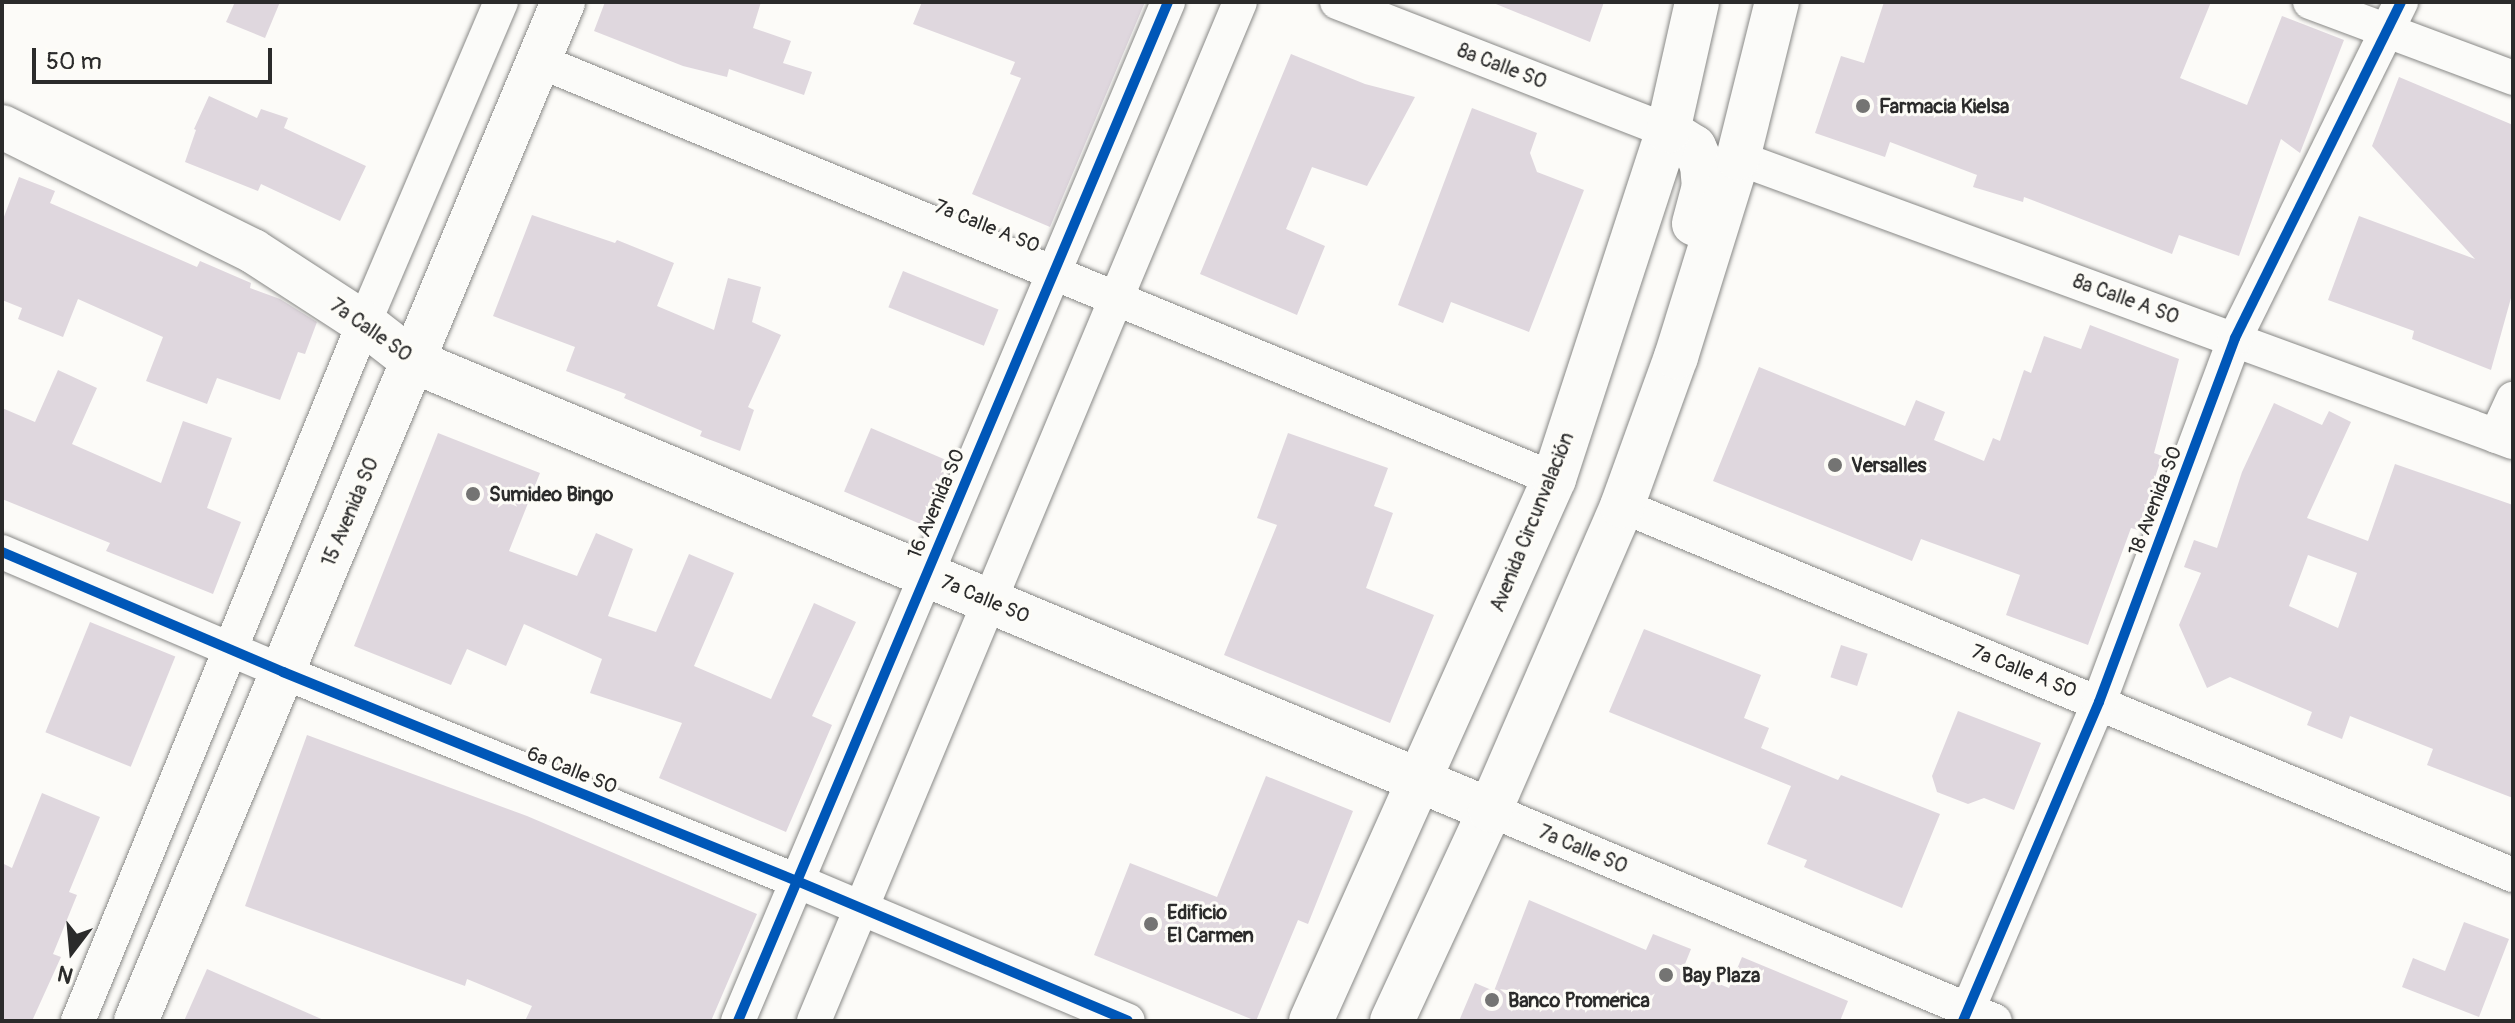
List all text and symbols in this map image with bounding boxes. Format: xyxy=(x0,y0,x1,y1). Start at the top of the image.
scale bar xyxy=(36,32,276,82)
street label: 8a Calle SO xyxy=(1454,38,1550,94)
text: 50 m xyxy=(46,47,102,76)
place label: Farmacia Kielsa xyxy=(1879,94,2009,118)
marker: Farmacia Kielsa xyxy=(1854,97,1872,115)
street label: 7a Calle A SO xyxy=(931,194,1043,258)
street label: 8a Calle A SO xyxy=(2070,269,2182,329)
street label: 7a Calle SO xyxy=(326,293,416,367)
street label: Avenida Circunvalación xyxy=(1485,429,1579,615)
street label: 18 Avenida SO xyxy=(2123,443,2187,559)
street label: 16 Avenida SO xyxy=(902,446,970,562)
place label: Versalles xyxy=(1851,453,1927,477)
street label: 15 Avenida SO xyxy=(316,454,384,570)
marker: Versalles xyxy=(1826,456,1844,474)
place label: Sumideo Bingo xyxy=(489,482,613,506)
marker: Sumideo Bingo xyxy=(464,485,482,503)
street label: 7a Calle SO xyxy=(937,570,1033,628)
street label: 7a Calle A SO xyxy=(1968,639,2080,703)
street label: 6a Calle SO xyxy=(523,741,621,799)
street label: 7a Calle SO xyxy=(1535,820,1631,878)
place label: Edificio El Carmen xyxy=(1167,900,1254,947)
north arrow xyxy=(32,911,112,991)
marker: Edificio El Carmen xyxy=(1142,915,1160,933)
text: N xyxy=(54,959,76,990)
place label: Bay Plaza xyxy=(1682,963,1760,987)
marker: Bay Plaza xyxy=(1657,966,1675,984)
place label: Banco Promerica xyxy=(1508,988,1650,1012)
marker: Banco Promerica xyxy=(1483,991,1501,1009)

